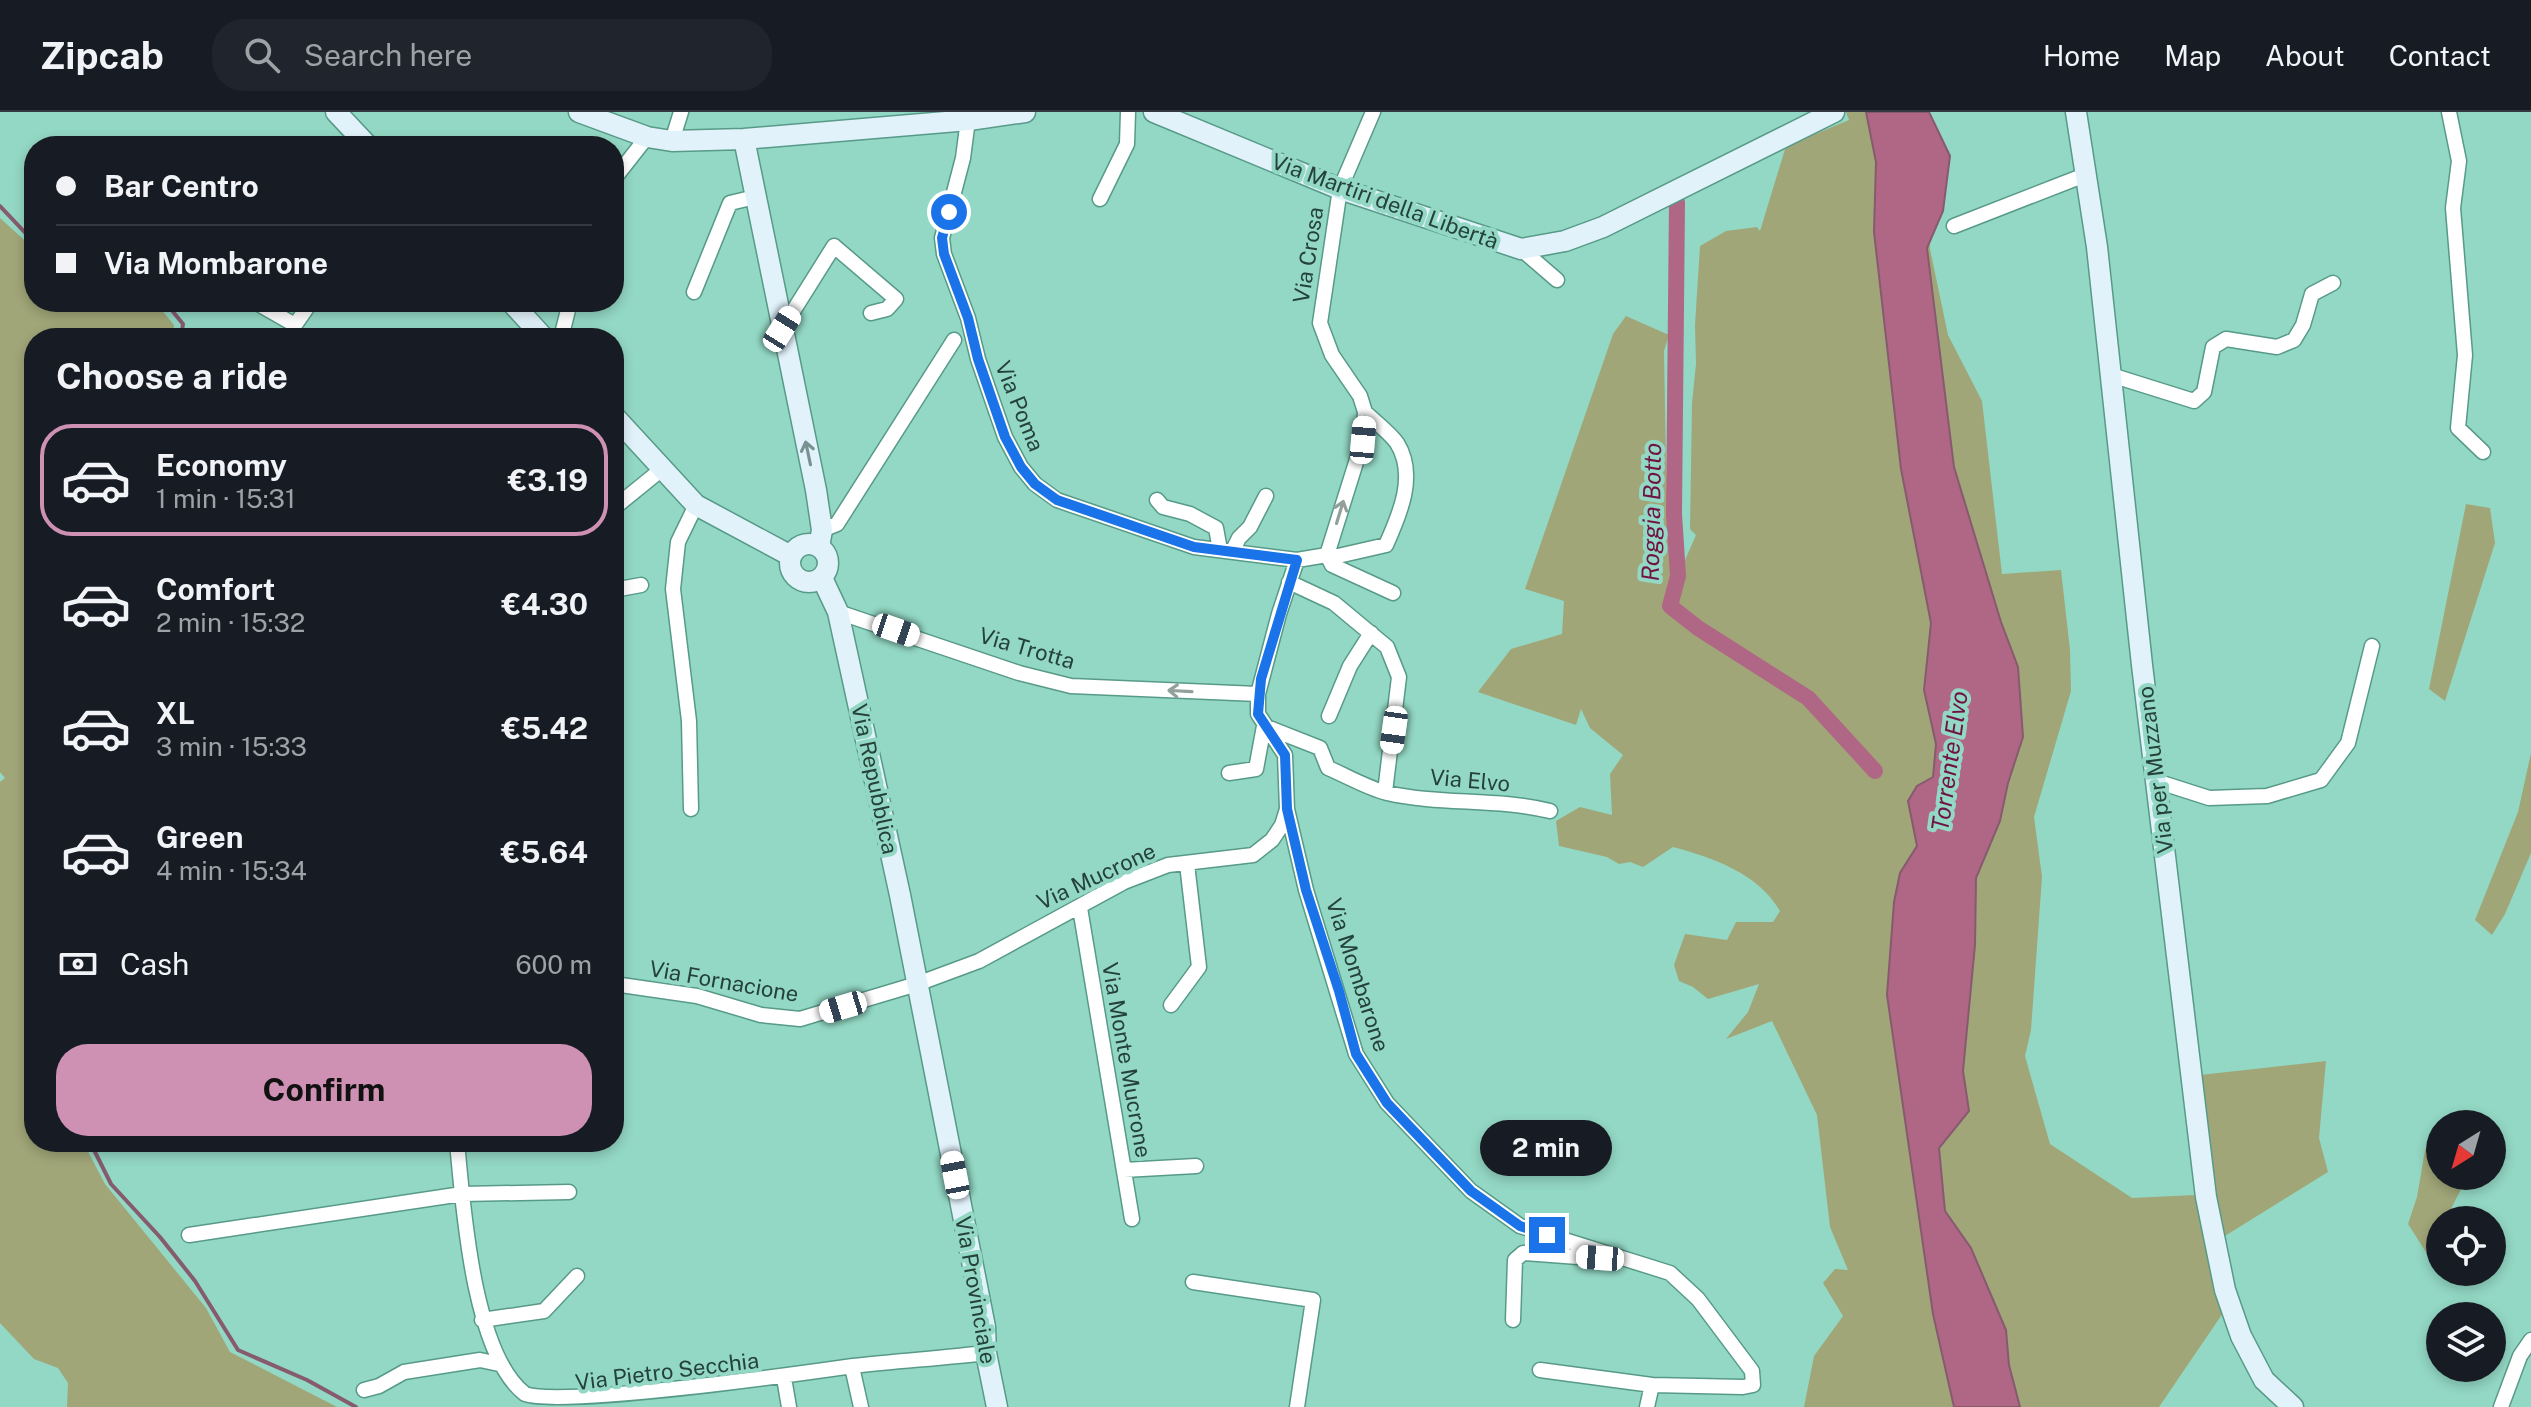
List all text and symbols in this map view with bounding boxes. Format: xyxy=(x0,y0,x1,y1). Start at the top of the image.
search box xyxy=(212,19,772,91)
text: Zipcab xyxy=(40,33,164,78)
icon: search xyxy=(240,33,284,77)
text: Search here xyxy=(304,37,472,73)
text: Home xyxy=(2043,39,2120,72)
text: Map xyxy=(2164,39,2221,72)
text: About xyxy=(2265,39,2345,72)
text: Contact xyxy=(2389,39,2491,72)
street label: Via Martiri della Libertà xyxy=(1268,148,1502,254)
text: Bar Centro xyxy=(104,168,259,204)
route start xyxy=(931,194,967,230)
street label: Via Crosa xyxy=(1288,205,1328,305)
text: Via Mombarone xyxy=(104,245,328,281)
car xyxy=(759,302,805,356)
text: Choose a ride xyxy=(56,355,288,397)
street label: Via Poma xyxy=(990,357,1050,455)
car xyxy=(1349,415,1377,465)
one-way arrow xyxy=(800,441,815,466)
water label: Roggia Botto xyxy=(1636,442,1666,582)
icon: car xyxy=(60,444,132,516)
text: Economy xyxy=(156,447,287,483)
text: €3.19 xyxy=(508,462,588,498)
text: 1 min · 15:31 xyxy=(156,483,296,514)
one-way arrow xyxy=(1334,500,1349,525)
icon: car xyxy=(60,568,132,640)
text: Comfort xyxy=(156,571,275,607)
text: €4.30 xyxy=(501,586,588,622)
text: 2 min · 15:32 xyxy=(156,607,305,638)
car xyxy=(869,611,923,649)
street label: Via Trotta xyxy=(976,622,1078,674)
one-way arrow xyxy=(1167,683,1194,698)
street label: Via per Muzzano xyxy=(2132,685,2178,855)
water label: Torrente Elvo xyxy=(1925,689,1973,833)
icon: car xyxy=(60,692,132,764)
text: XL xyxy=(156,695,195,731)
street label: Via Repubblica xyxy=(846,701,904,857)
car xyxy=(1379,705,1409,755)
text: €5.42 xyxy=(501,710,588,746)
text: 3 min · 15:33 xyxy=(156,731,307,762)
street label: Via Elvo xyxy=(1429,764,1511,796)
icon: car xyxy=(60,816,132,888)
text: Green xyxy=(156,819,243,855)
text: €5.64 xyxy=(501,834,588,870)
street label: Via Mucrone xyxy=(1033,837,1159,915)
text: 4 min · 15:34 xyxy=(156,855,307,886)
street label: Via Mombarone xyxy=(1321,895,1395,1055)
icon: cash xyxy=(56,942,100,986)
text: Cash xyxy=(120,946,189,982)
text: 600 m xyxy=(516,949,592,980)
street label: Via Fornacione xyxy=(647,955,801,1007)
street label: Via Monte Mucrone xyxy=(1097,960,1157,1160)
car xyxy=(817,989,869,1025)
button: Confirm xyxy=(56,1044,592,1136)
north arrow xyxy=(2426,1110,2506,1190)
map controls xyxy=(2426,1110,2506,1382)
callout: 2 min xyxy=(1481,1119,1613,1175)
text: 2 min xyxy=(1512,1132,1580,1163)
car xyxy=(939,1149,971,1201)
button: locate xyxy=(2426,1206,2506,1286)
street label: Via Provinciale xyxy=(950,1214,1002,1366)
route end xyxy=(1529,1217,1565,1253)
car xyxy=(1575,1244,1625,1272)
button: layers xyxy=(2426,1302,2506,1382)
street label: Via Pietro Secchia xyxy=(574,1347,760,1395)

